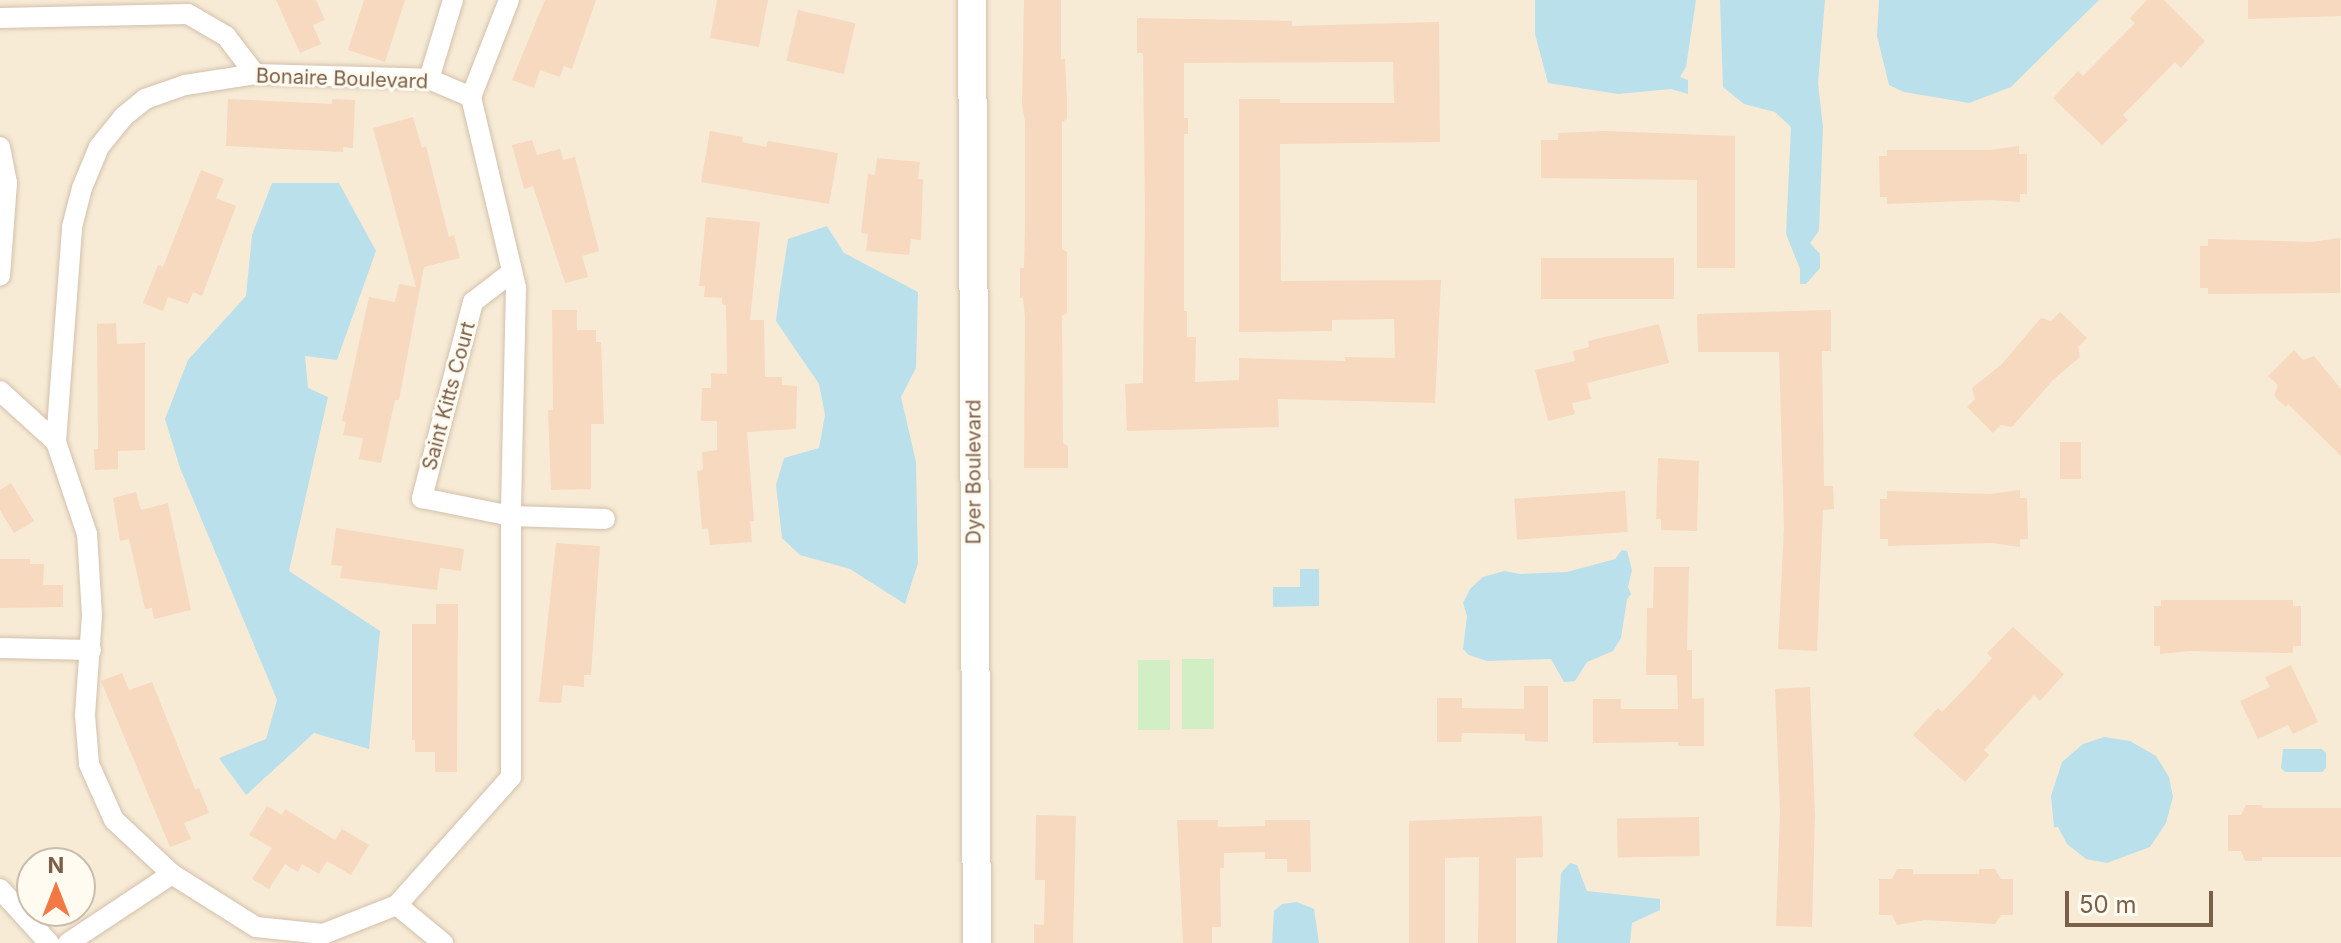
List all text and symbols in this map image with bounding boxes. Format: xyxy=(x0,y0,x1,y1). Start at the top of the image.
street label: Bonaire Boulevard xyxy=(255,64,429,94)
street label: Saint Kitts Court xyxy=(418,319,480,473)
street label: Dyer Boulevard xyxy=(962,400,986,544)
north arrow xyxy=(16,847,96,927)
text: N xyxy=(48,852,64,878)
scale bar xyxy=(2069,875,2217,925)
text: 50 m xyxy=(2079,890,2137,919)

